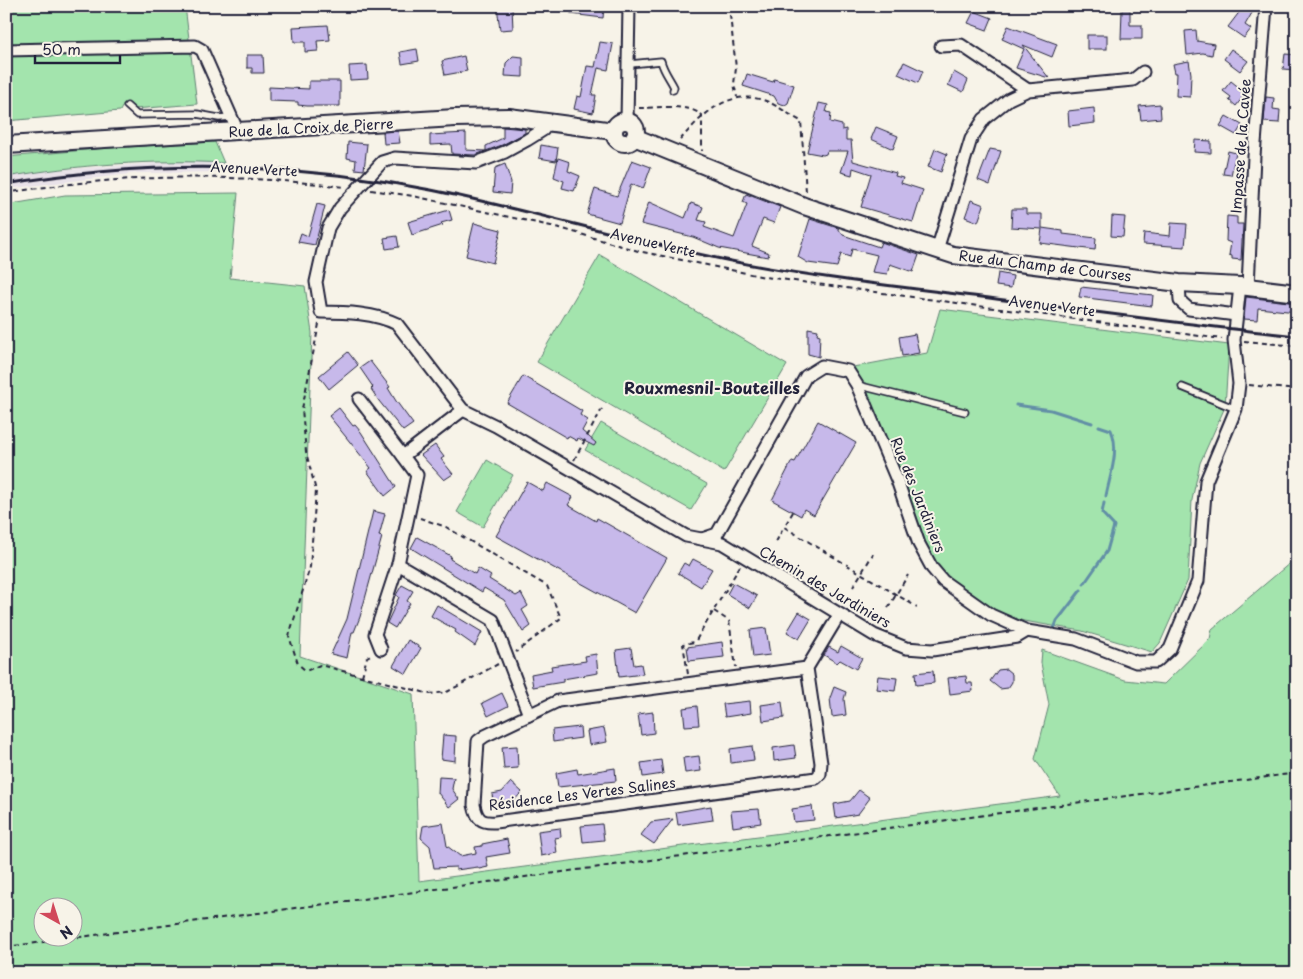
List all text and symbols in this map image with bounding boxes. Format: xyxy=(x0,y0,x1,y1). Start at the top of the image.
scale bar xyxy=(35,32,120,64)
text: 50 m xyxy=(42,37,81,60)
street label: Impasse de la Cavée xyxy=(1225,78,1256,214)
street label: Rue de la Croix de Pierre xyxy=(228,113,394,142)
street label: Avenue Verte xyxy=(210,156,298,181)
street label: Avenue Verte xyxy=(608,223,698,263)
street label: Rue du Champ de Courses xyxy=(958,245,1132,287)
street label: Avenue Verte xyxy=(1008,290,1097,321)
district label: Rouxmesnil-Bouteilles xyxy=(624,375,800,399)
street label: Rue des Jardiniers xyxy=(886,434,951,556)
street label: Chemin des Jardiniers xyxy=(756,540,895,633)
street label: Résidence Les Vertes Salines xyxy=(487,772,677,815)
north arrow xyxy=(32,896,82,946)
text: N xyxy=(56,921,77,944)

